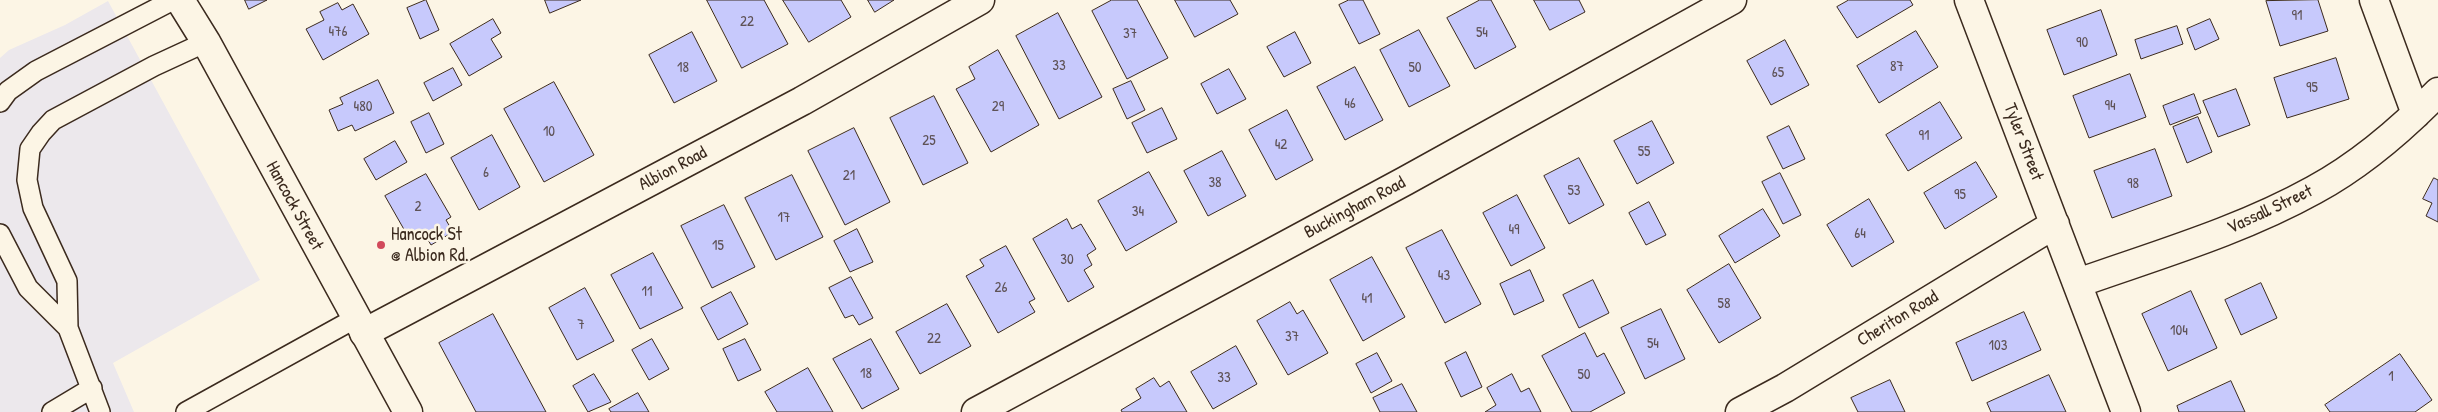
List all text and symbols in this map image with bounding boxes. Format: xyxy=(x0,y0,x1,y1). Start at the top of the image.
house number: 91 xyxy=(2292,7,2302,25)
house number: 22 xyxy=(740,13,754,31)
house number: 476 xyxy=(328,23,348,41)
house number: 54 xyxy=(1476,24,1488,42)
house number: 37 xyxy=(1123,25,1137,43)
house number: 90 xyxy=(2076,34,2088,52)
house number: 33 xyxy=(1052,57,1066,75)
house number: 87 xyxy=(1890,58,1904,76)
house number: 18 xyxy=(677,59,689,77)
house number: 50 xyxy=(1408,59,1422,77)
house number: 65 xyxy=(1772,64,1784,82)
house number: 95 xyxy=(2306,79,2318,97)
house number: 46 xyxy=(1344,95,1356,113)
house number: 94 xyxy=(2104,97,2116,115)
house number: 480 xyxy=(354,98,372,116)
house number: 29 xyxy=(992,98,1004,116)
street label: Tyler Street xyxy=(1998,100,2048,184)
house number: 10 xyxy=(543,123,555,141)
house number: 91 xyxy=(1919,127,1929,145)
house number: 25 xyxy=(922,132,936,150)
house number: 42 xyxy=(1275,136,1287,154)
street label: Albion Road xyxy=(635,142,711,196)
house number: 55 xyxy=(1638,143,1650,161)
street label: Hancock Street xyxy=(261,158,327,254)
house number: 6 xyxy=(483,164,489,182)
house number: 21 xyxy=(843,167,855,185)
street label: Buckingham Road xyxy=(1301,172,1409,244)
house number: 38 xyxy=(1208,174,1222,192)
house number: 98 xyxy=(2127,175,2139,193)
street label: Vassall Street xyxy=(2224,181,2316,239)
house number: 53 xyxy=(1567,182,1581,200)
house number: 95 xyxy=(1954,186,1966,204)
house number: 2 xyxy=(414,198,422,216)
house number: 34 xyxy=(1132,203,1144,221)
house number: 17 xyxy=(778,209,790,227)
house number: 49 xyxy=(1508,221,1520,239)
place label: Hancock St @ Albion Rd. xyxy=(391,224,469,266)
house number: 64 xyxy=(1854,225,1866,243)
house number: 15 xyxy=(712,237,724,255)
marker: Hancock St @ Albion Rd. xyxy=(375,239,387,251)
house number: 30 xyxy=(1060,251,1074,269)
house number: 43 xyxy=(1438,267,1450,285)
house number: 26 xyxy=(994,279,1008,297)
house number: 11 xyxy=(642,283,652,301)
street label: Cheriton Road xyxy=(1854,286,1942,352)
house number: 41 xyxy=(1361,290,1373,308)
house number: 58 xyxy=(1718,295,1730,313)
house number: 7 xyxy=(577,316,585,334)
house number: 104 xyxy=(2170,322,2188,340)
house number: 37 xyxy=(1285,328,1299,346)
house number: 22 xyxy=(927,330,941,348)
house number: 54 xyxy=(1647,335,1659,353)
house number: 103 xyxy=(1989,337,2007,355)
house number: 18 xyxy=(860,365,872,383)
house number: 50 xyxy=(1577,366,1591,384)
house number: 1 xyxy=(2388,368,2394,386)
house number: 33 xyxy=(1217,369,1231,387)

